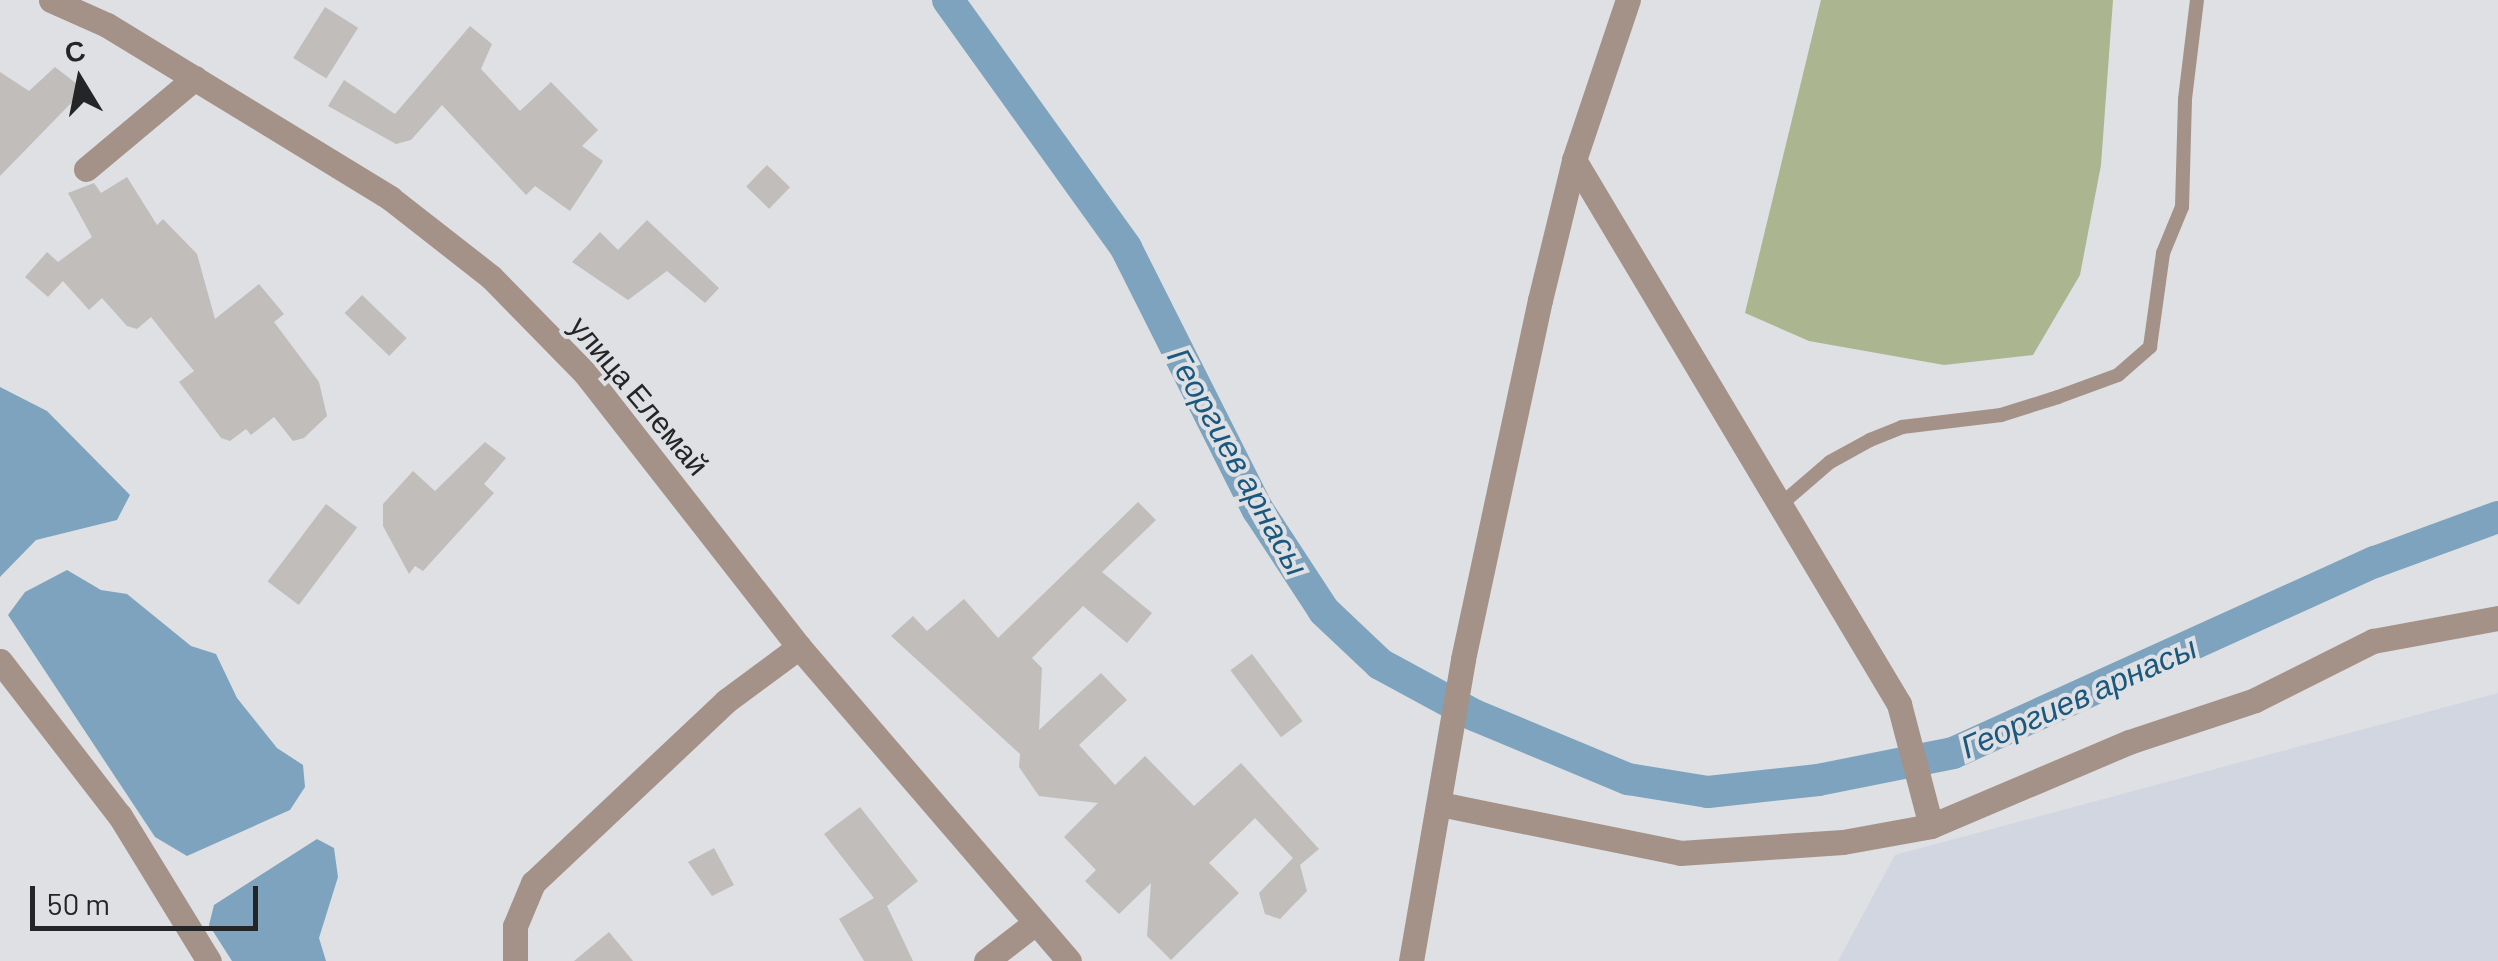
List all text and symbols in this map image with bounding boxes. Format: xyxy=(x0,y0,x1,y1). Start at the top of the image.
north arrow xyxy=(30,30,130,130)
text: С xyxy=(62,32,88,69)
street label: улица Елемай xyxy=(563,308,717,482)
water label: Георгиев арнасы xyxy=(1161,341,1317,581)
water label: Георгиев арнасы xyxy=(1954,627,2202,765)
scale bar xyxy=(35,866,262,928)
text: 50 m xyxy=(47,885,110,921)

